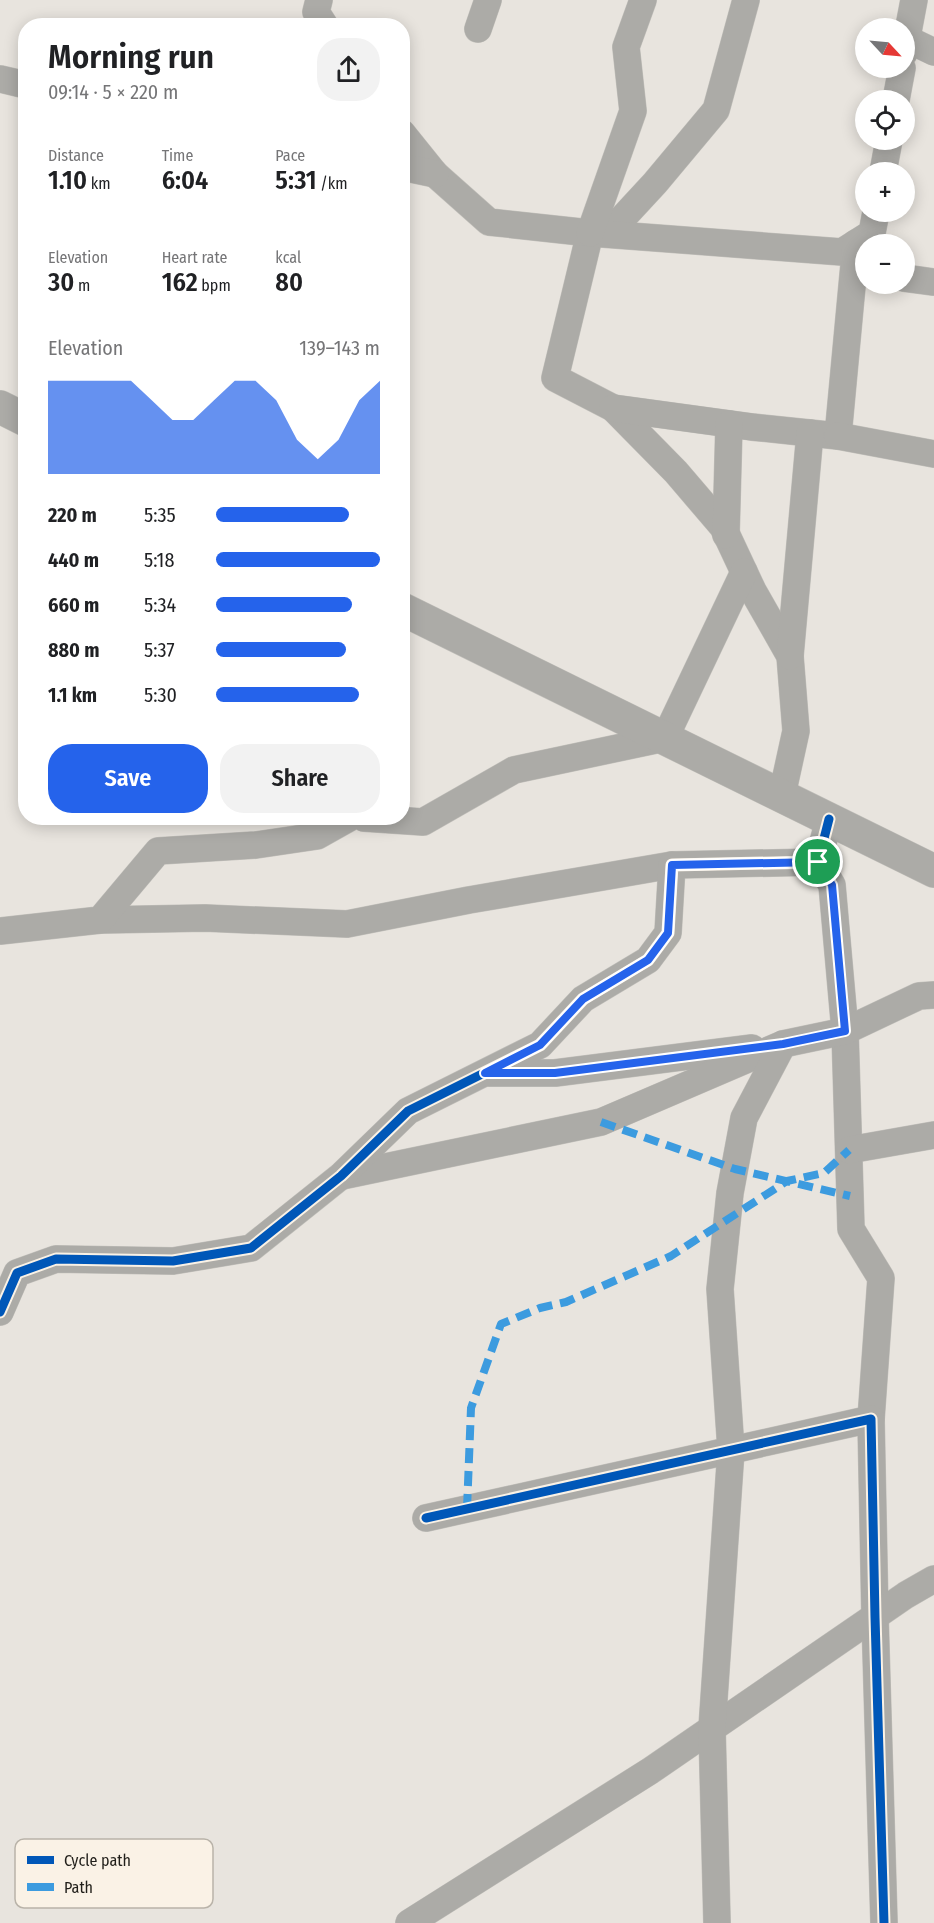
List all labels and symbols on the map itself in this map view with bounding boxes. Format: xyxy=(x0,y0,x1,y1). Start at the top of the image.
north arrow xyxy=(855,18,915,78)
pin xyxy=(792,836,843,887)
legend xyxy=(15,1839,213,1908)
text: Cycle path xyxy=(64,1851,131,1870)
text: Path xyxy=(64,1878,93,1897)

